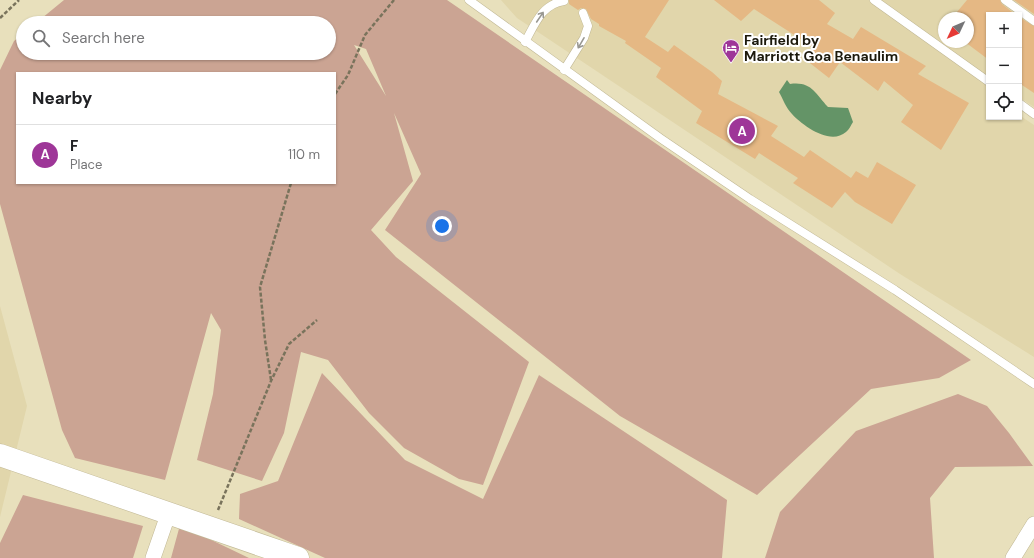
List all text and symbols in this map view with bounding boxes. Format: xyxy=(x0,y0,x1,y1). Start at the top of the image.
one-way arrow xyxy=(536,11,544,22)
north arrow xyxy=(938,12,974,48)
map controls xyxy=(986,12,1022,120)
button: + xyxy=(986,12,1022,48)
search box xyxy=(16,16,336,60)
icon: search xyxy=(30,27,52,49)
text: Search here xyxy=(62,28,145,48)
place label: Fairfield by Marriott Goa Benaulim xyxy=(744,31,898,65)
one-way arrow xyxy=(576,37,584,49)
hotel icon: Fairfield by Marriott Goa Benaulim xyxy=(721,38,741,63)
button: − xyxy=(986,48,1022,84)
button: locate xyxy=(986,84,1022,120)
text: Nearby xyxy=(32,87,92,109)
pin: A xyxy=(729,116,755,146)
text: F xyxy=(70,136,78,156)
text: A xyxy=(40,146,50,163)
text: 110 m xyxy=(288,146,320,163)
text: Place xyxy=(70,156,102,173)
your location xyxy=(432,216,452,236)

